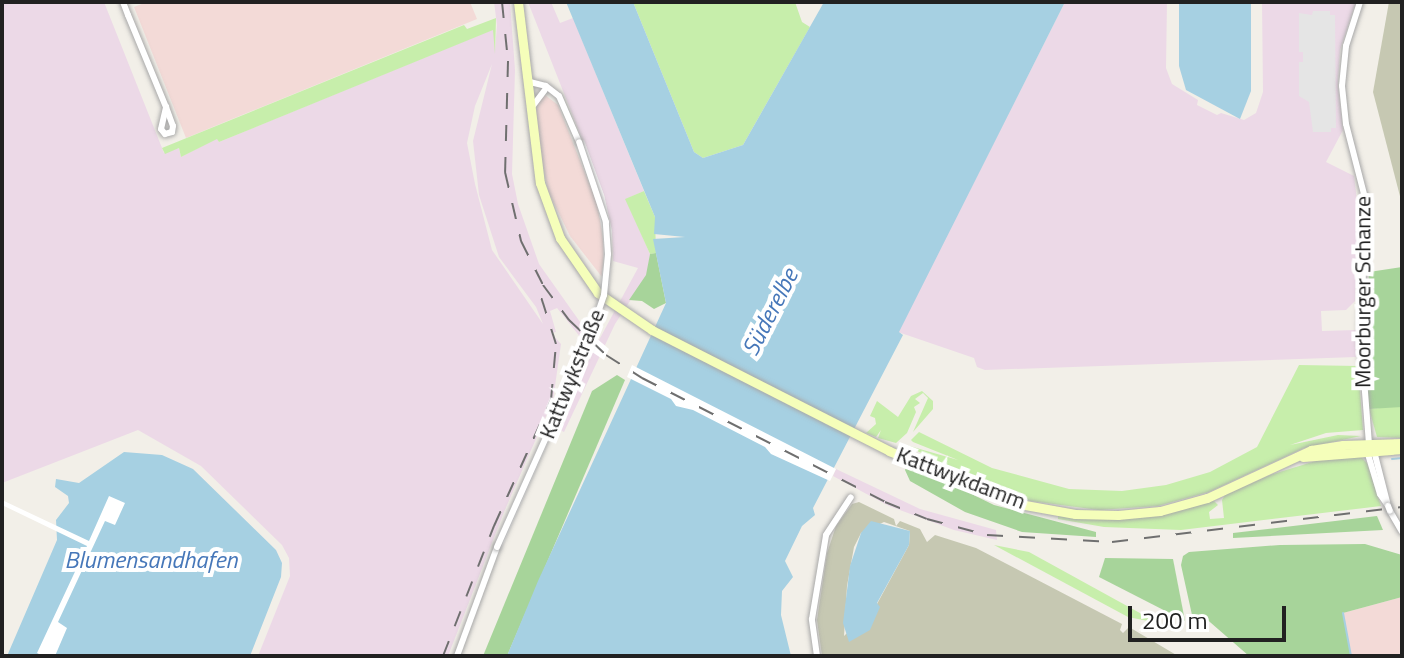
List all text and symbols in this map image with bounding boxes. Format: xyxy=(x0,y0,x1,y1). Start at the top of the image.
street label: Moorburger Schanze xyxy=(1350,196,1376,388)
water label: Süderelbe xyxy=(736,264,804,360)
street label: Kattwykstraße xyxy=(534,305,610,443)
street label: Kattwykdamm xyxy=(893,441,1029,515)
water label: Blumensandhafen xyxy=(64,546,238,574)
scale bar xyxy=(1132,590,1290,640)
text: 200 m xyxy=(1142,602,1208,638)

